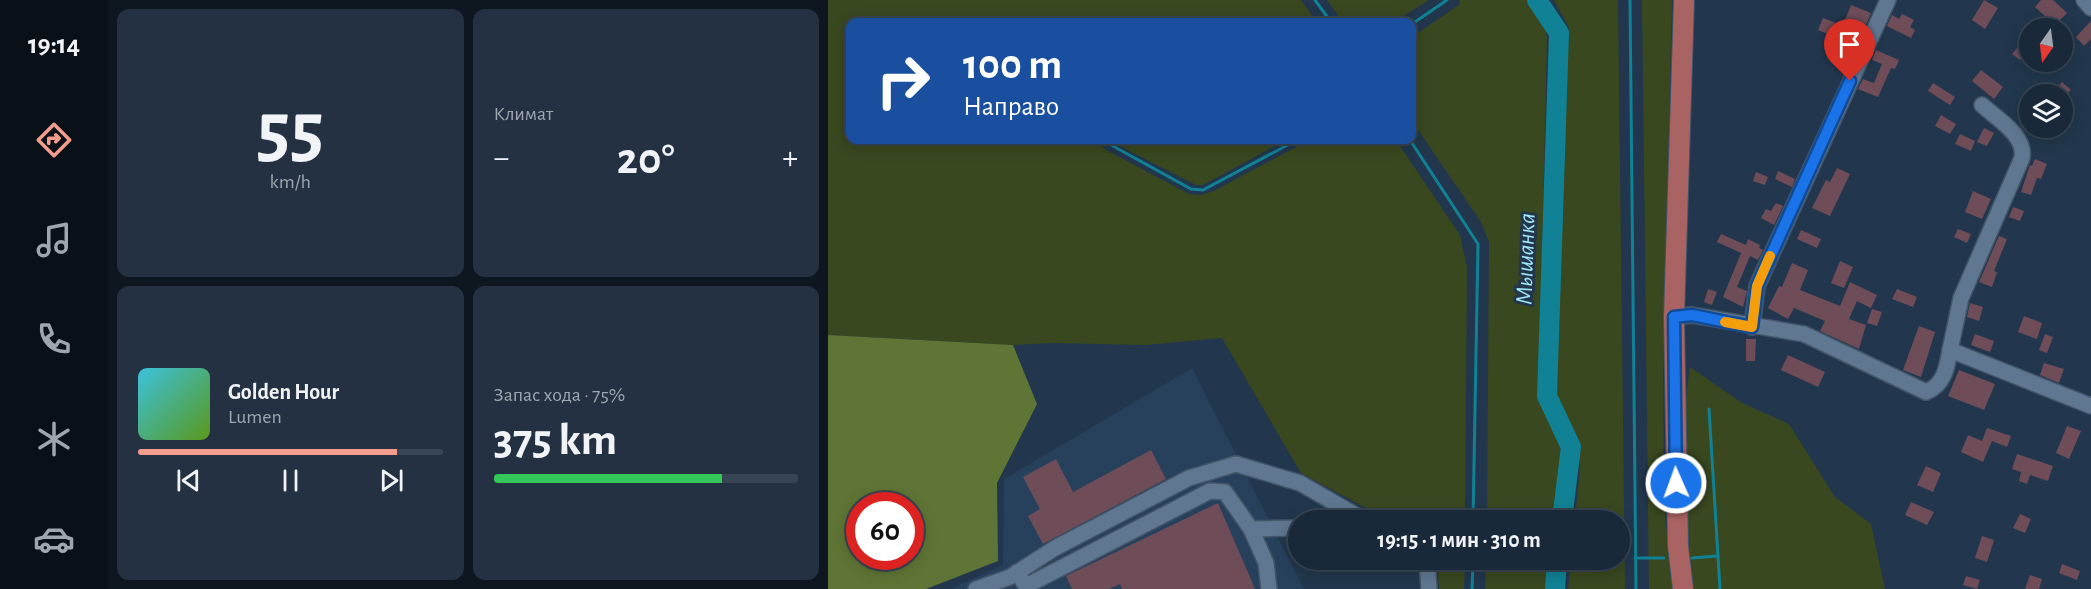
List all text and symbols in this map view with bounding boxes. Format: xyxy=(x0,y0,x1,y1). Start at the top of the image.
north arrow xyxy=(2019,18,2073,72)
map controls xyxy=(2019,18,2073,138)
pin xyxy=(1824,19,1875,81)
icon: arrive xyxy=(1833,28,1866,61)
text: 19:14 xyxy=(28,31,80,58)
icon: right xyxy=(864,42,942,120)
text: 100 m xyxy=(963,44,1062,86)
button: layers xyxy=(2019,84,2073,138)
text: 55 xyxy=(257,92,324,170)
text: Направо xyxy=(963,93,1059,120)
text: Климат xyxy=(494,104,553,124)
icon: directions xyxy=(33,119,75,161)
text: 20° xyxy=(617,137,675,182)
text: − xyxy=(494,142,509,175)
text: + xyxy=(782,142,798,175)
text: km/h xyxy=(270,172,311,192)
water label: Мышанка xyxy=(1512,213,1540,305)
icon: music xyxy=(33,219,75,261)
icon: phone xyxy=(33,318,75,360)
text: Golden Hour xyxy=(228,381,339,403)
text: Запас хода · 75% xyxy=(494,385,625,405)
text: Lumen xyxy=(228,407,282,427)
icon: climate xyxy=(33,418,75,460)
text: 375 km xyxy=(494,418,617,463)
position arrow xyxy=(1644,451,1708,515)
icon: previous xyxy=(172,464,205,497)
icon: pause xyxy=(274,464,307,497)
icon: next xyxy=(375,464,408,497)
speed limit sign: 60 xyxy=(846,492,924,570)
icon: car xyxy=(33,518,75,560)
text: 19:15 · 1 мин · 310 m xyxy=(1377,529,1541,551)

